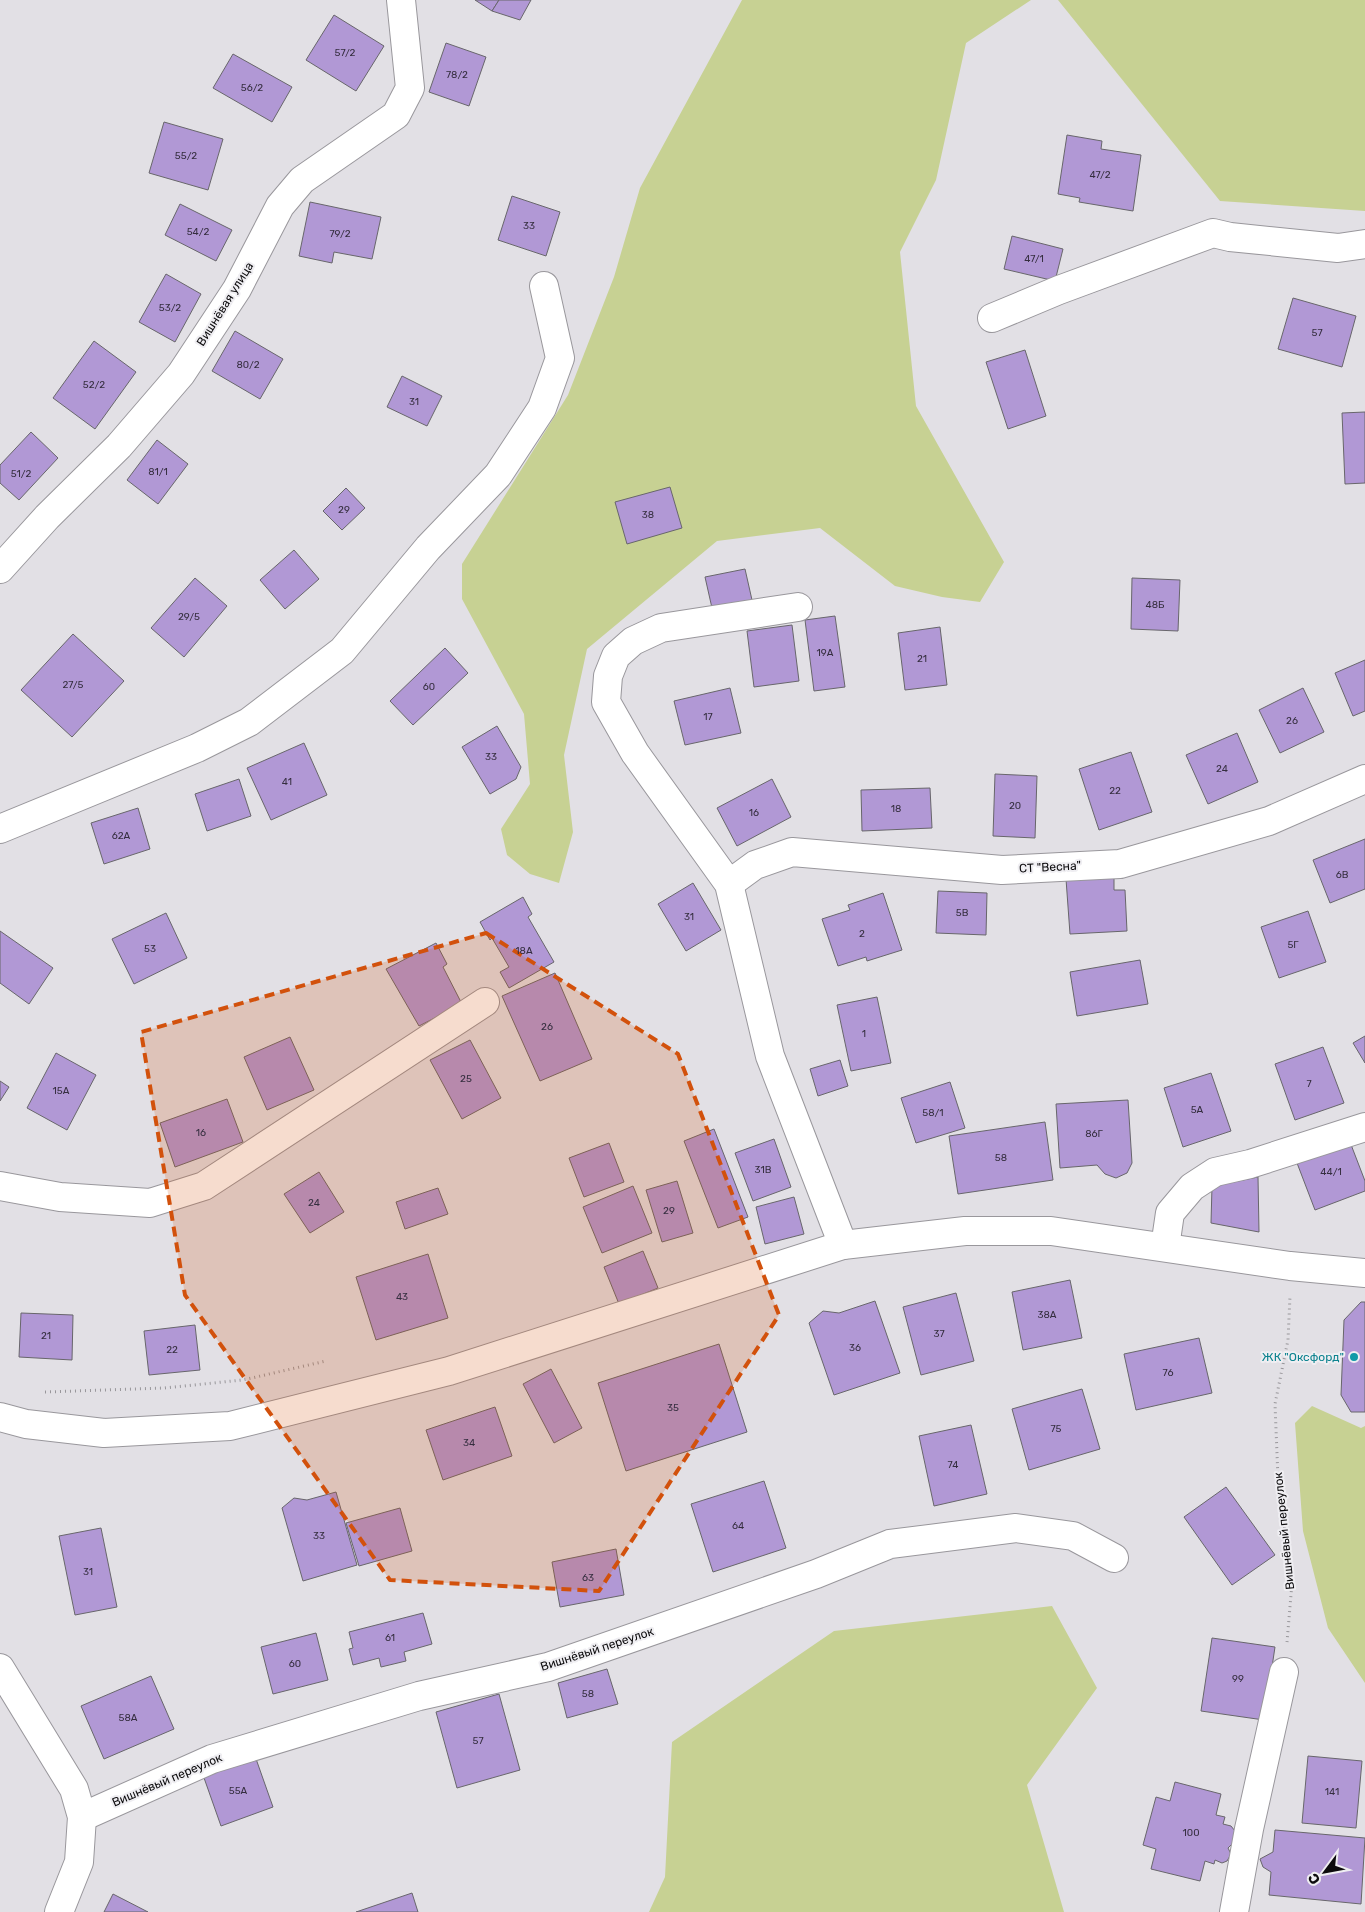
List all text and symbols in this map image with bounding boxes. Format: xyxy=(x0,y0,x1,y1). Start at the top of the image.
house number: 57/2 xyxy=(335,47,356,59)
house number: 78/2 xyxy=(446,69,468,81)
house number: 56/2 xyxy=(241,82,263,94)
house number: 55/2 xyxy=(175,150,197,162)
house number: 47/2 xyxy=(1089,169,1111,181)
house number: 33 xyxy=(523,220,535,232)
house number: 54/2 xyxy=(187,226,209,238)
house number: 79/2 xyxy=(329,228,351,240)
house number: 47/1 xyxy=(1024,253,1044,265)
street label: Вишнёвая улица xyxy=(194,260,256,348)
house number: 53/2 xyxy=(159,302,181,314)
house number: 57 xyxy=(1311,327,1323,339)
house number: 80/2 xyxy=(236,359,260,371)
house number: 52/2 xyxy=(83,379,105,391)
house number: 31 xyxy=(409,396,419,408)
house number: 81/1 xyxy=(148,466,168,478)
house number: 51/2 xyxy=(11,468,31,480)
house number: 29 xyxy=(338,504,350,516)
house number: 38 xyxy=(642,509,654,521)
house number: 48Б xyxy=(1146,599,1165,611)
house number: 29/5 xyxy=(178,611,200,623)
house number: 19А xyxy=(817,647,834,659)
house number: 21 xyxy=(917,653,927,665)
house number: 27/5 xyxy=(62,679,84,691)
house number: 60 xyxy=(423,681,435,693)
house number: 17 xyxy=(703,711,713,723)
house number: 26 xyxy=(1286,715,1298,727)
house number: 33 xyxy=(485,751,497,763)
house number: 24 xyxy=(1216,763,1228,775)
house number: 41 xyxy=(282,776,292,788)
house number: 22 xyxy=(1109,785,1121,797)
house number: 20 xyxy=(1009,800,1021,812)
house number: 18 xyxy=(891,803,901,815)
house number: 16 xyxy=(749,807,759,819)
house number: 62А xyxy=(112,830,131,842)
street label: СТ "Весна" xyxy=(1019,858,1081,876)
house number: 6В xyxy=(1336,869,1349,881)
house number: 5В xyxy=(956,907,969,919)
house number: 31 xyxy=(684,911,694,923)
house number: 2 xyxy=(859,928,865,940)
house number: 5Г xyxy=(1287,939,1299,951)
house number: 53 xyxy=(144,943,156,955)
house number: 18А xyxy=(515,945,533,957)
house number: 26 xyxy=(541,1021,553,1033)
house number: 1 xyxy=(862,1028,866,1040)
house number: 25 xyxy=(460,1073,472,1085)
house number: 7 xyxy=(1306,1078,1312,1090)
house number: 15А xyxy=(53,1085,70,1097)
house number: 5А xyxy=(1191,1104,1204,1116)
house number: 58/1 xyxy=(922,1107,944,1119)
house number: 16 xyxy=(196,1127,206,1139)
house number: 86Г xyxy=(1085,1128,1104,1140)
house number: 58 xyxy=(995,1152,1007,1164)
house number: 31В xyxy=(755,1164,772,1176)
house number: 44/1 xyxy=(1320,1166,1342,1178)
house number: 24 xyxy=(308,1197,320,1209)
house number: 29 xyxy=(663,1205,675,1217)
house number: 43 xyxy=(396,1291,408,1303)
house number: 38А xyxy=(1037,1309,1057,1321)
house number: 37 xyxy=(933,1328,945,1340)
house number: 21 xyxy=(41,1330,51,1342)
house number: 36 xyxy=(849,1342,861,1354)
house number: 22 xyxy=(166,1344,178,1356)
place label: ЖК "Оксфорд" xyxy=(1262,1350,1344,1364)
marker: ЖК "Оксфорд" xyxy=(1348,1351,1360,1363)
house number: 76 xyxy=(1163,1367,1173,1379)
house number: 35 xyxy=(667,1402,679,1414)
house number: 75 xyxy=(1050,1423,1062,1435)
house number: 34 xyxy=(463,1437,475,1449)
house number: 74 xyxy=(948,1459,959,1471)
street label: Вишнёвый переулок xyxy=(1271,1471,1297,1591)
house number: 64 xyxy=(732,1520,744,1532)
house number: 33 xyxy=(313,1530,325,1542)
house number: 31 xyxy=(83,1566,93,1578)
house number: 63 xyxy=(582,1572,594,1584)
street label: Вишнёвый переулок xyxy=(539,1624,656,1674)
house number: 61 xyxy=(385,1632,395,1644)
house number: 60 xyxy=(289,1658,301,1670)
house number: 99 xyxy=(1232,1673,1244,1685)
house number: 58 xyxy=(582,1688,594,1700)
house number: 58А xyxy=(119,1712,138,1724)
house number: 57 xyxy=(472,1735,484,1747)
street label: Вишнёвый переулок xyxy=(110,1750,225,1810)
house number: 55А xyxy=(229,1785,248,1797)
house number: 141 xyxy=(1325,1786,1339,1798)
house number: 100 xyxy=(1183,1827,1199,1839)
north arrow xyxy=(1300,1847,1350,1897)
text: С xyxy=(1304,1870,1324,1887)

